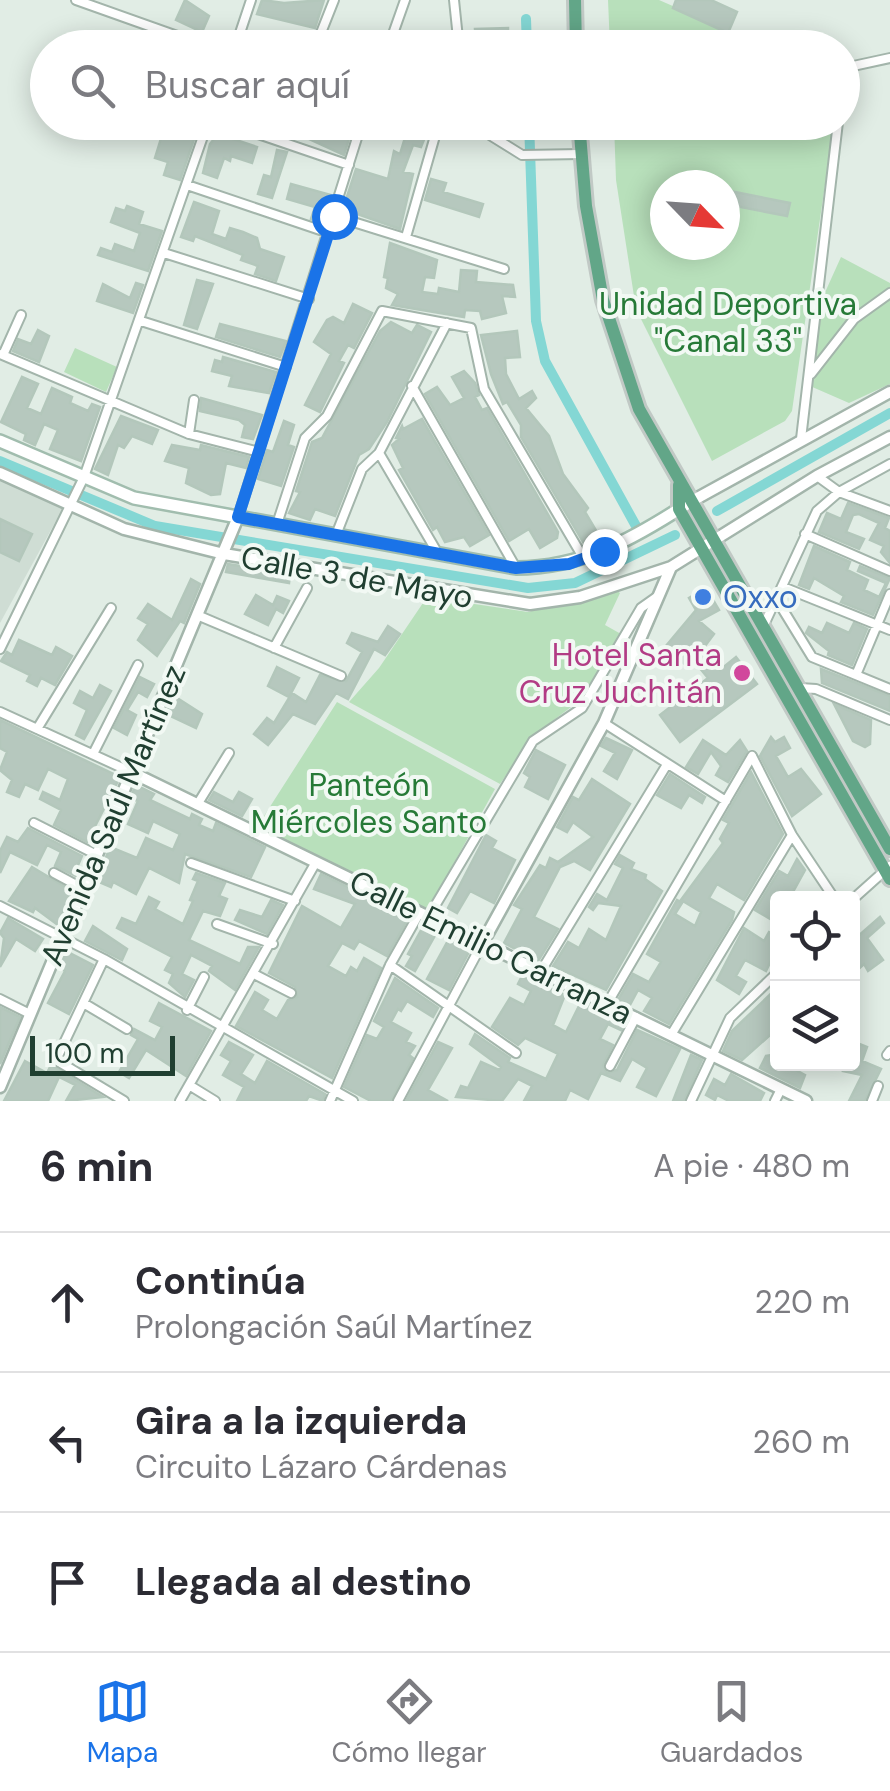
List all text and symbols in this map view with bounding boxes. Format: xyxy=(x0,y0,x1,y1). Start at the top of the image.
search box xyxy=(30,30,860,140)
icon: search xyxy=(65,58,120,113)
text: Buscar aquí xyxy=(145,60,350,110)
north arrow xyxy=(650,170,740,260)
route start xyxy=(312,194,358,240)
park label: Unidad Deportiva "Canal 33" xyxy=(599,283,857,362)
route end xyxy=(582,529,628,575)
street label: Calle 3 de Mayo xyxy=(238,536,476,618)
place label: Oxxo xyxy=(723,576,798,618)
marker: Oxxo xyxy=(692,586,714,608)
place label: Hotel Santa Cruz Juchitán xyxy=(519,634,722,713)
street label: Avenida Saúl Martínez xyxy=(31,658,195,972)
marker: Hotel Santa Cruz Juchitán xyxy=(731,662,753,684)
park label: Panteón Miércoles Santo xyxy=(251,764,487,843)
street label: Calle Emilio Carranza xyxy=(343,860,639,1034)
map controls xyxy=(770,891,860,1071)
button: locate xyxy=(770,891,860,981)
button: layers xyxy=(770,981,860,1071)
scale bar xyxy=(30,1031,175,1076)
text: 100 m xyxy=(45,1035,124,1072)
text: 6 min xyxy=(40,1139,153,1194)
text: A pie · 480 m xyxy=(653,1145,850,1187)
text: Continúa xyxy=(135,1256,306,1306)
icon: ahead xyxy=(40,1275,95,1330)
text: 220 m xyxy=(755,1281,850,1323)
text: Prolongación Saúl Martínez xyxy=(135,1306,532,1348)
text: Gira a la izquierda xyxy=(135,1396,467,1446)
icon: left xyxy=(40,1415,95,1470)
text: 260 m xyxy=(753,1421,850,1463)
text: Circuito Lázaro Cárdenas xyxy=(135,1446,507,1488)
icon: arrive xyxy=(40,1555,95,1610)
text: Llegada al destino xyxy=(135,1557,472,1607)
tab: Mapa xyxy=(87,1674,158,1771)
tab: Cómo llegar xyxy=(331,1674,487,1771)
tab: Guardados xyxy=(660,1674,803,1771)

